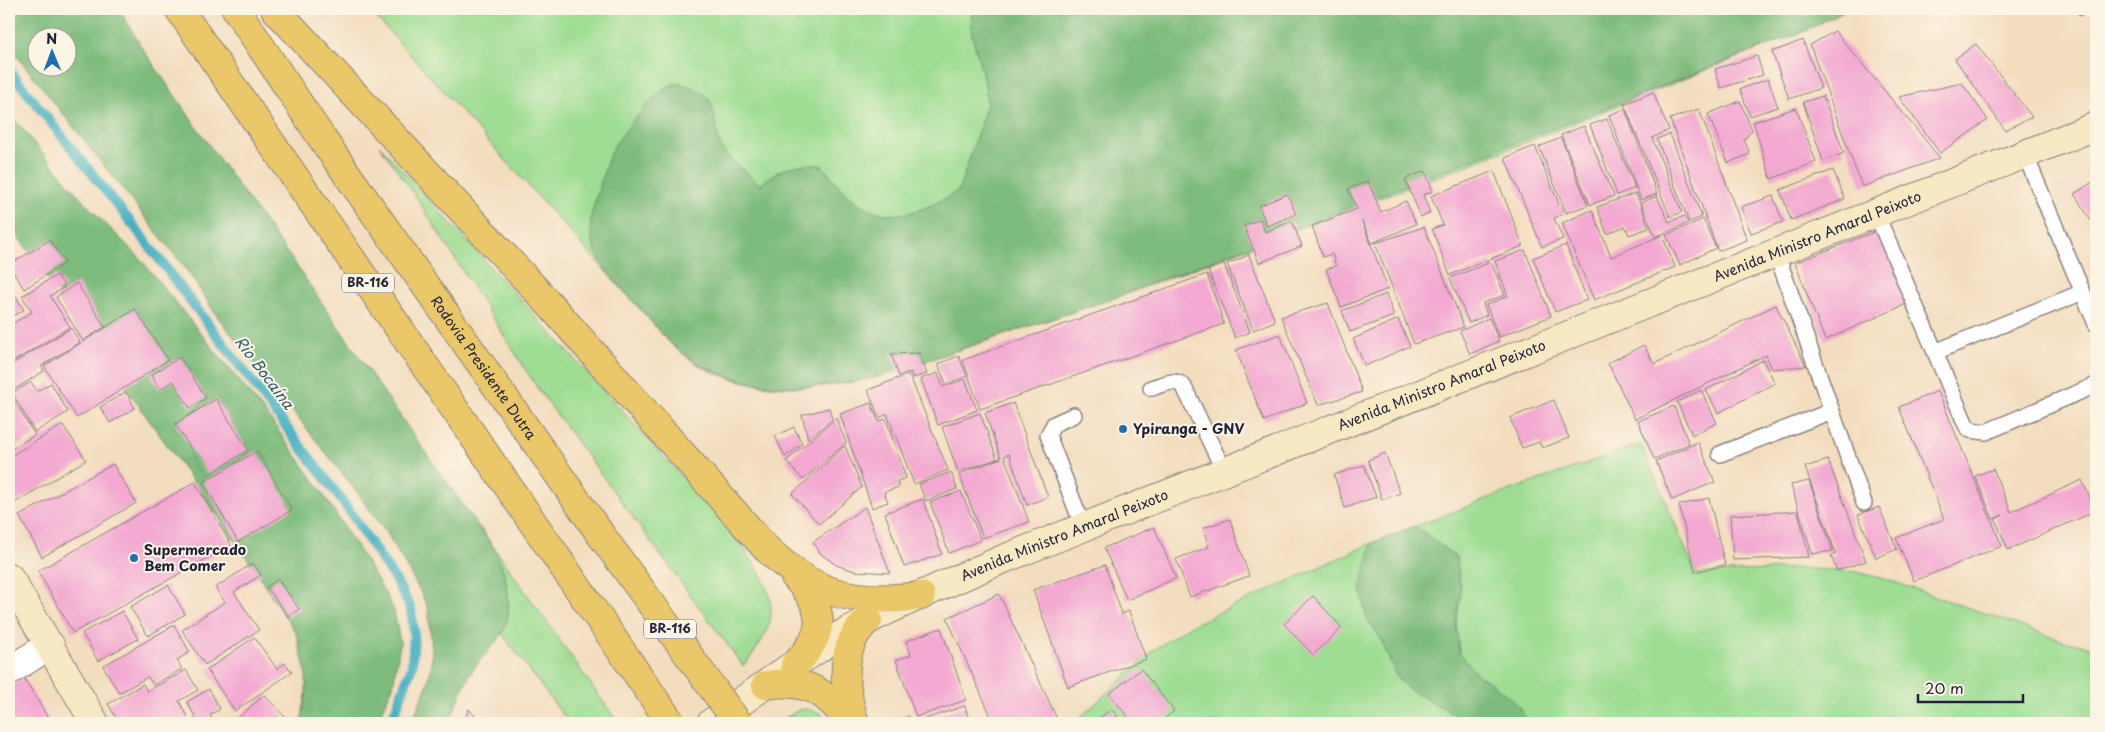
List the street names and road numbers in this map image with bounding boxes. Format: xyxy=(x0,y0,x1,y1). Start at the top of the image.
street label: Avenida Ministro Amaral Peixoto xyxy=(1710,185,1924,287)
road number: BR-116 xyxy=(342,274,394,292)
street label: Rodovia Presidente Dutra xyxy=(426,291,542,444)
street label: Avenida Ministro Amaral Peixoto xyxy=(1334,334,1549,436)
street label: Avenida Ministro Amaral Peixoto xyxy=(957,484,1171,586)
road number: BR-116 xyxy=(644,620,696,638)

